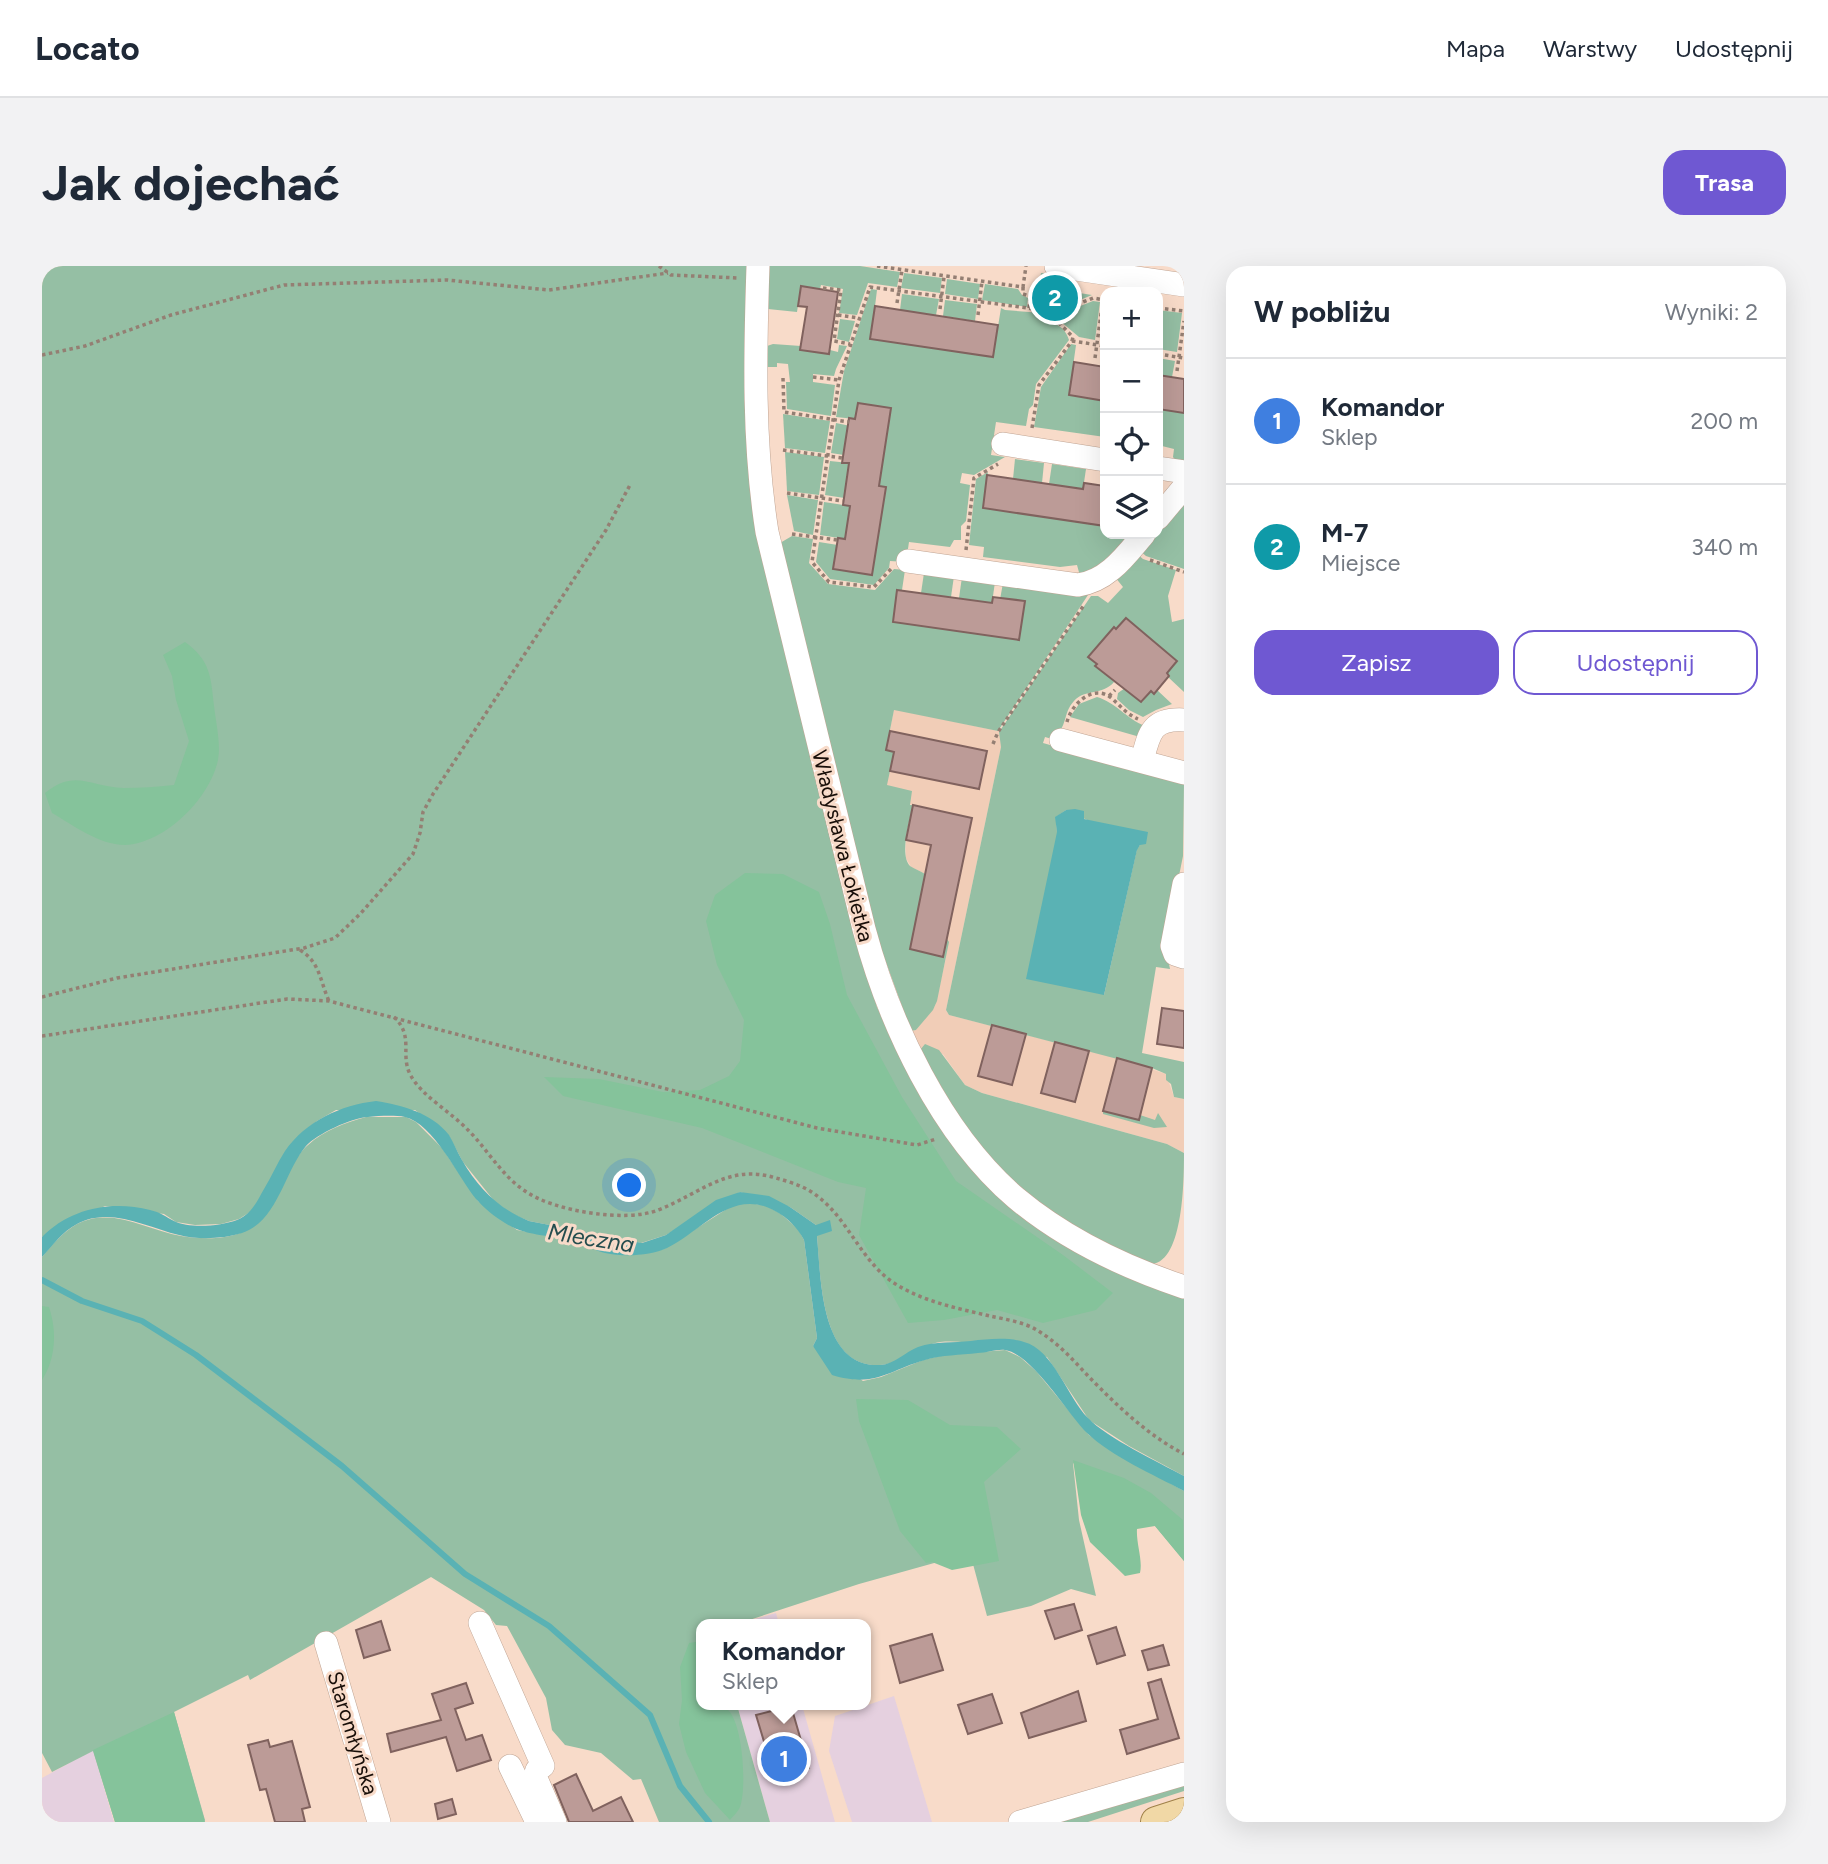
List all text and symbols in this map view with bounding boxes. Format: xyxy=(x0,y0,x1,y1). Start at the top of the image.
text: Locato xyxy=(35,29,140,68)
text: Mapa xyxy=(1446,34,1505,63)
text: Warstwy xyxy=(1543,34,1637,63)
text: Udostępnij xyxy=(1675,34,1793,63)
button: Trasa xyxy=(1663,150,1786,215)
text: Jak dojechać xyxy=(42,153,340,212)
pin: 2 xyxy=(1032,272,1078,324)
map controls xyxy=(1100,287,1163,539)
button: + xyxy=(1100,287,1163,350)
text: W pobliżu xyxy=(1254,293,1391,330)
text: Wyniki: 2 xyxy=(1665,298,1758,326)
button: − xyxy=(1100,350,1163,413)
text: Komandor xyxy=(1321,391,1444,423)
text: 1 xyxy=(1272,407,1282,435)
text: 200 m xyxy=(1690,407,1758,435)
button: locate xyxy=(1100,413,1163,476)
text: Sklep xyxy=(1321,423,1378,451)
button: layers xyxy=(1100,476,1163,539)
text: M-7 xyxy=(1321,517,1368,549)
text: 2 xyxy=(1270,533,1284,561)
text: 340 m xyxy=(1691,533,1758,561)
text: Miejsce xyxy=(1321,549,1400,577)
button: Zapisz xyxy=(1254,630,1499,695)
button: Udostępnij xyxy=(1513,630,1758,695)
street label: Władysława Łokietka xyxy=(807,748,879,944)
your location xyxy=(612,1168,646,1202)
water label: Mleczna xyxy=(546,1217,636,1259)
popup xyxy=(696,1619,871,1710)
text: Komandor xyxy=(722,1635,845,1667)
text: Sklep xyxy=(722,1667,778,1695)
street label: Staromłyńska xyxy=(322,1668,384,1798)
pin: 1 xyxy=(761,1733,807,1785)

